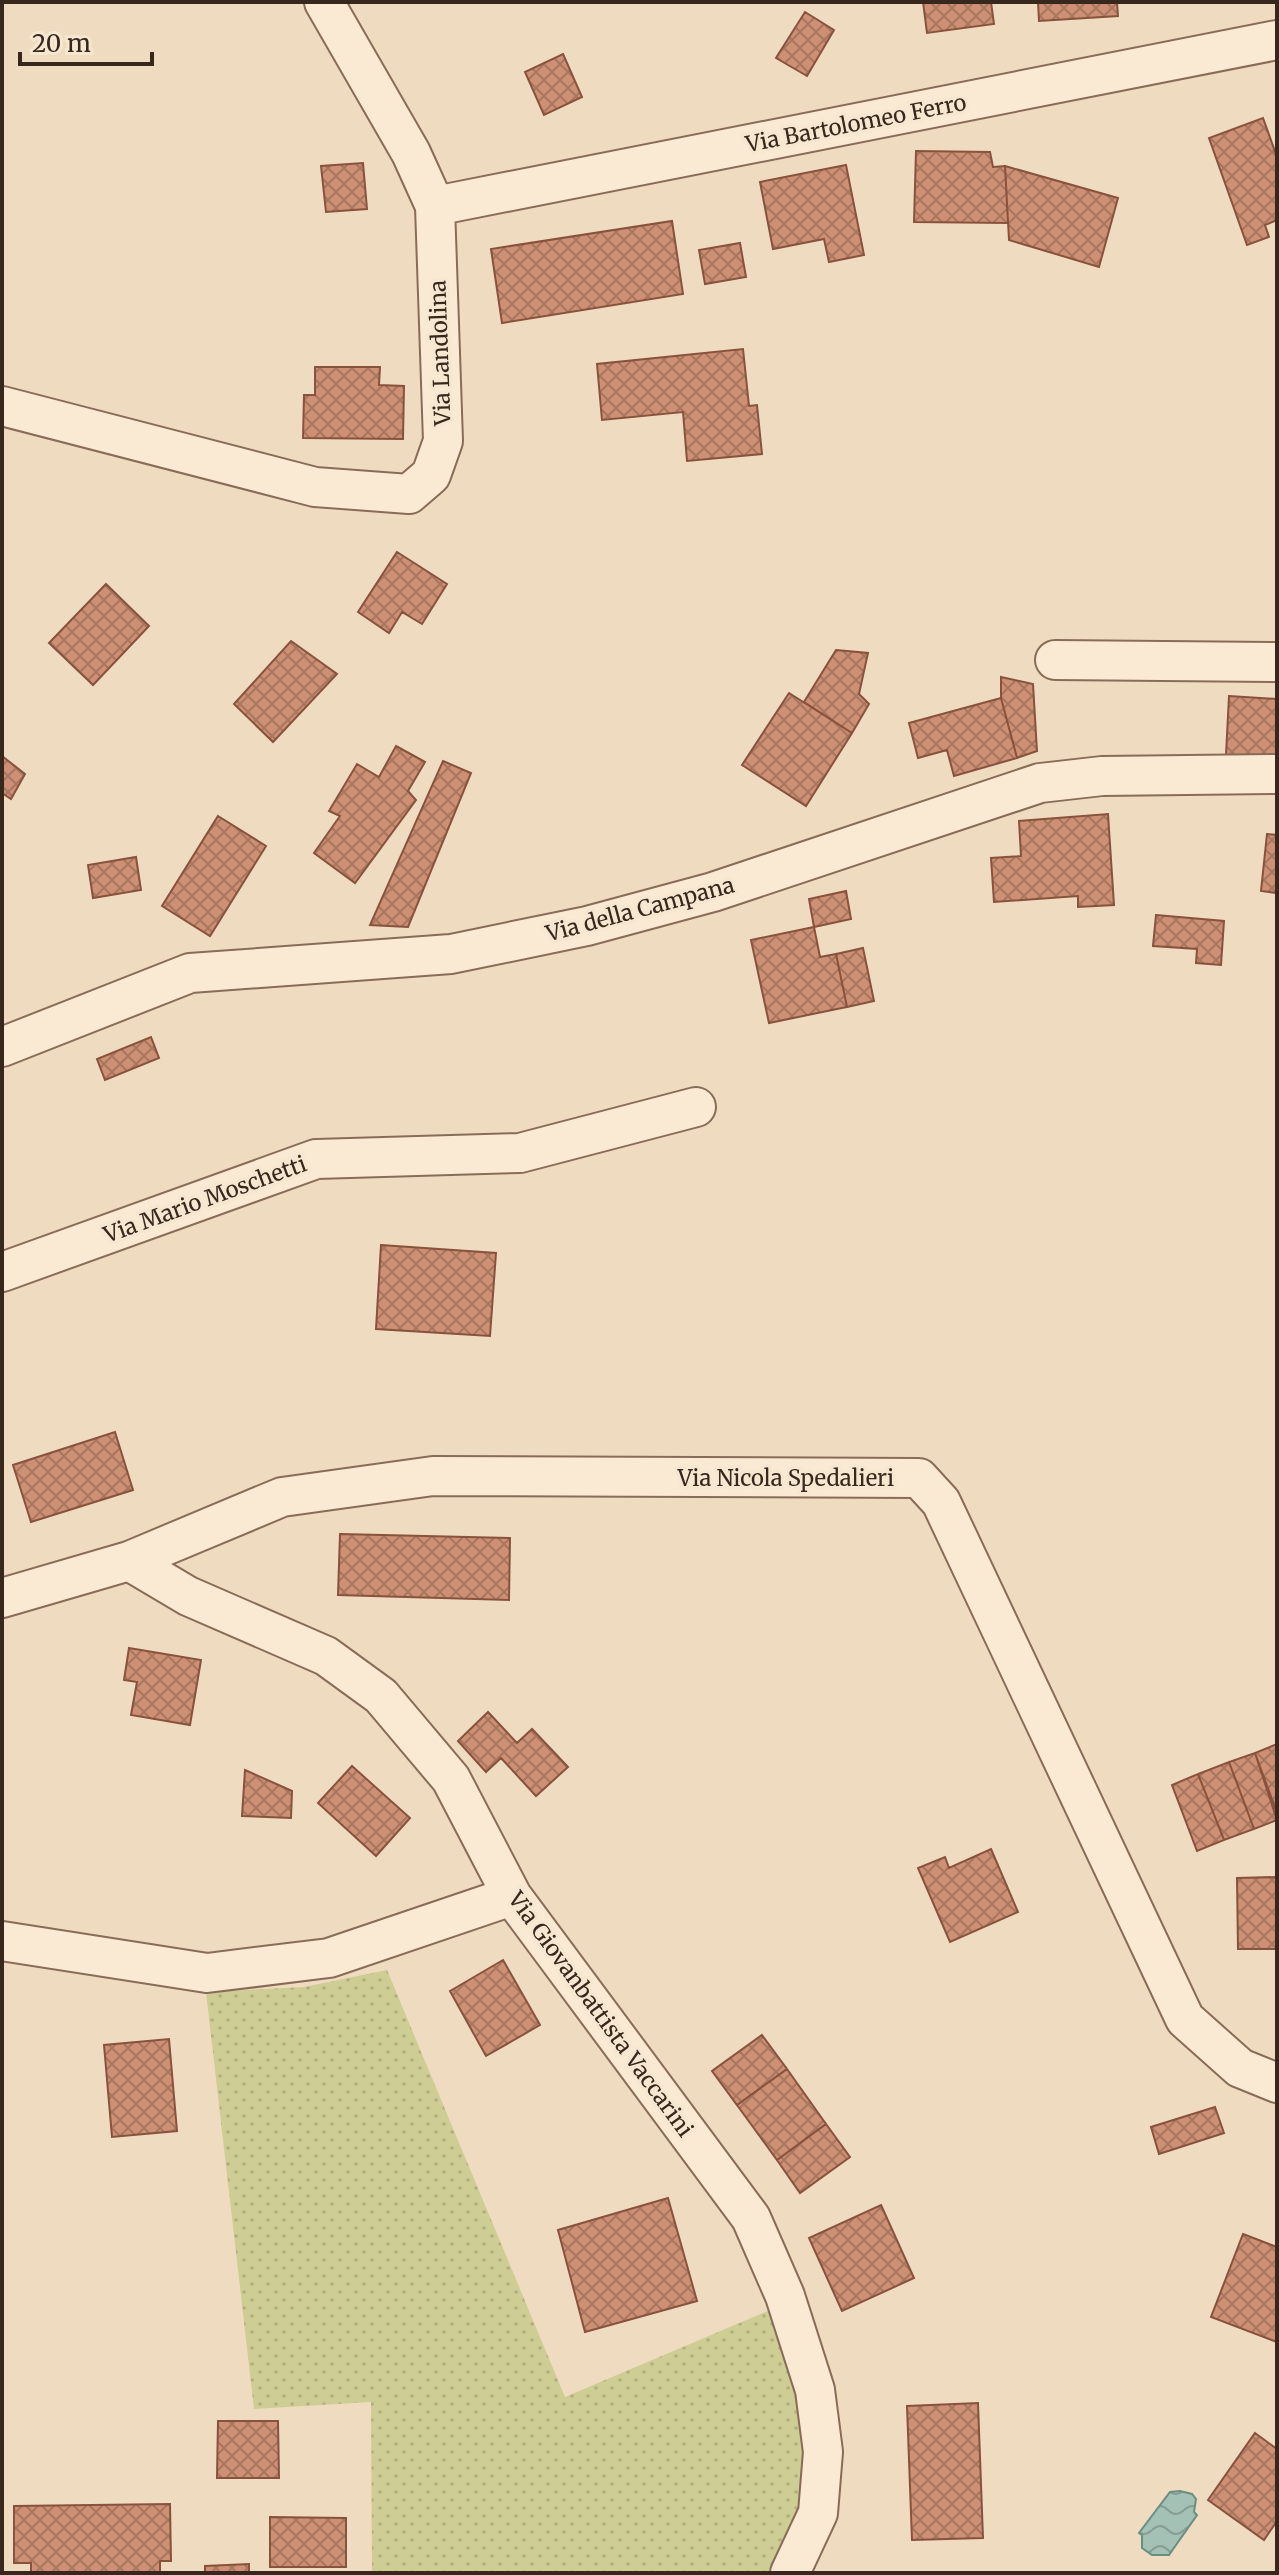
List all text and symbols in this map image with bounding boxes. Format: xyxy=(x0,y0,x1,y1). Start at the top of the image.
scale bar xyxy=(20,16,152,66)
text: 20 m xyxy=(32,28,91,59)
street label: Via Bartolomeo Ferro xyxy=(742,88,969,158)
street label: Via Landolina xyxy=(423,280,457,427)
street label: Via della Campana xyxy=(542,870,737,948)
street label: Via Mario Moschetti xyxy=(99,1149,310,1249)
street label: Via Nicola Spedalieri xyxy=(677,1464,894,1492)
street label: Via Giovanbattista Vaccarini xyxy=(502,1885,700,2142)

